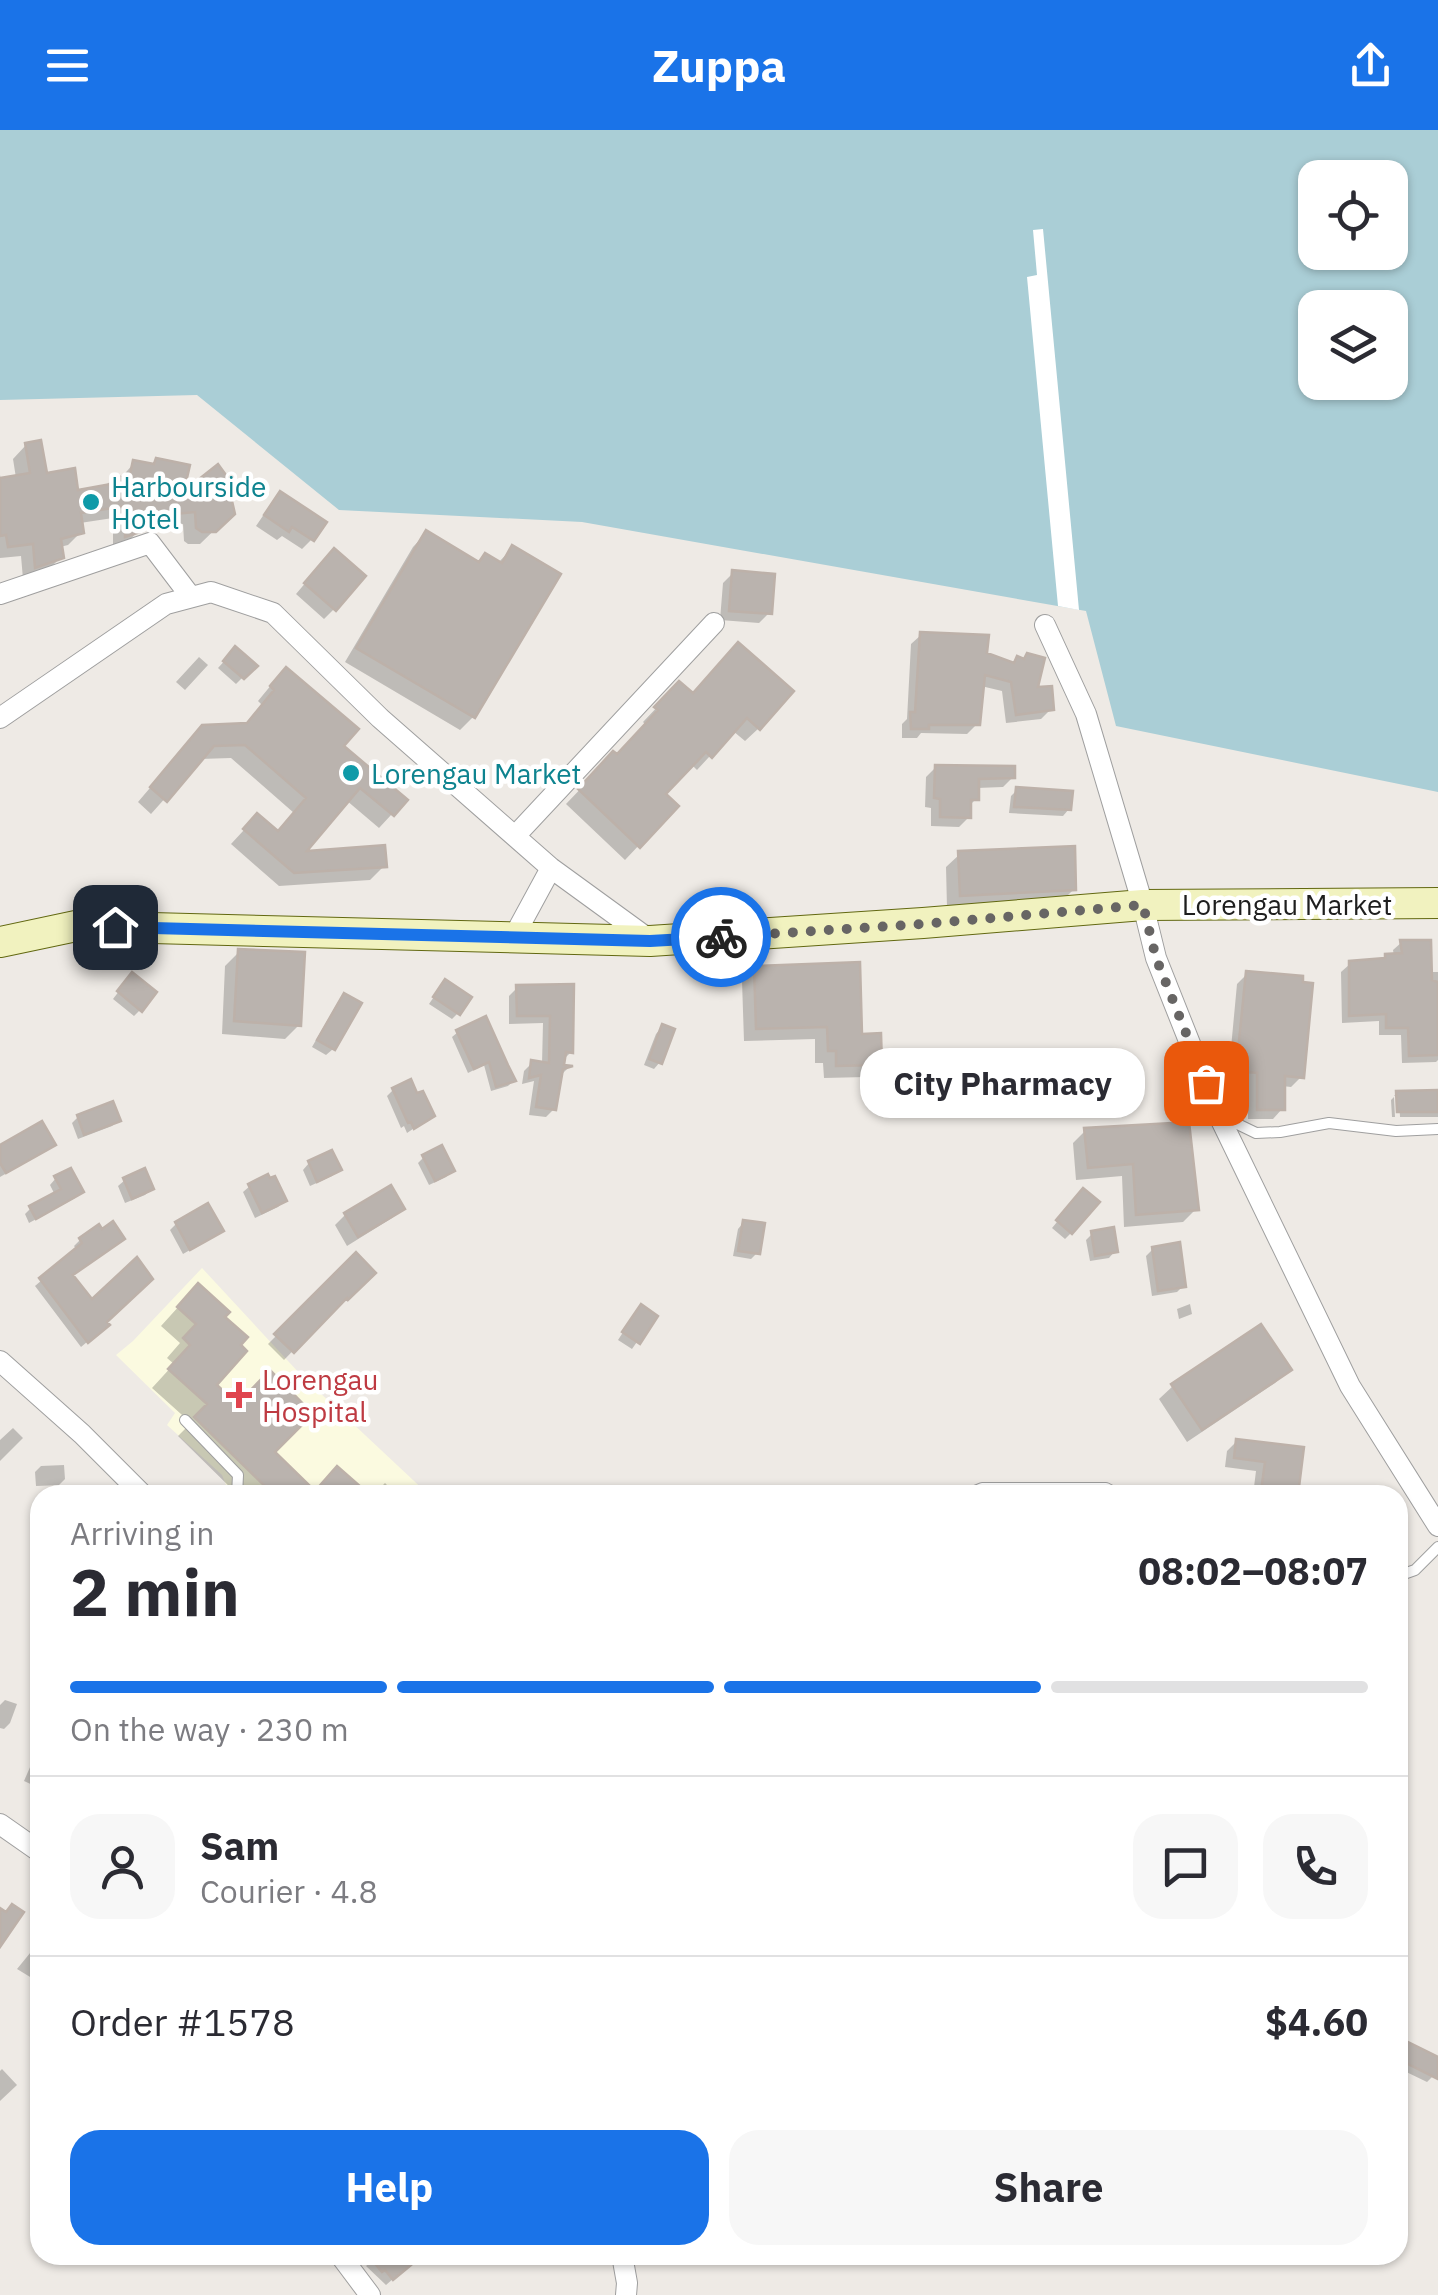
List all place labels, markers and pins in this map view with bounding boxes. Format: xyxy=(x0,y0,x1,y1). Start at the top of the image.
place label: Harbourside Hotel xyxy=(111,468,266,537)
marker: Harbourside Hotel xyxy=(80,491,102,513)
place label: Lorengau Market xyxy=(371,755,581,792)
marker: Lorengau Market xyxy=(340,762,362,784)
pin xyxy=(73,885,158,970)
pin xyxy=(1164,1041,1249,1126)
callout: City Pharmacy xyxy=(861,1048,1146,1118)
place label: Lorengau Hospital xyxy=(262,1361,378,1430)
marker: Lorengau Hospital xyxy=(226,1382,252,1408)

